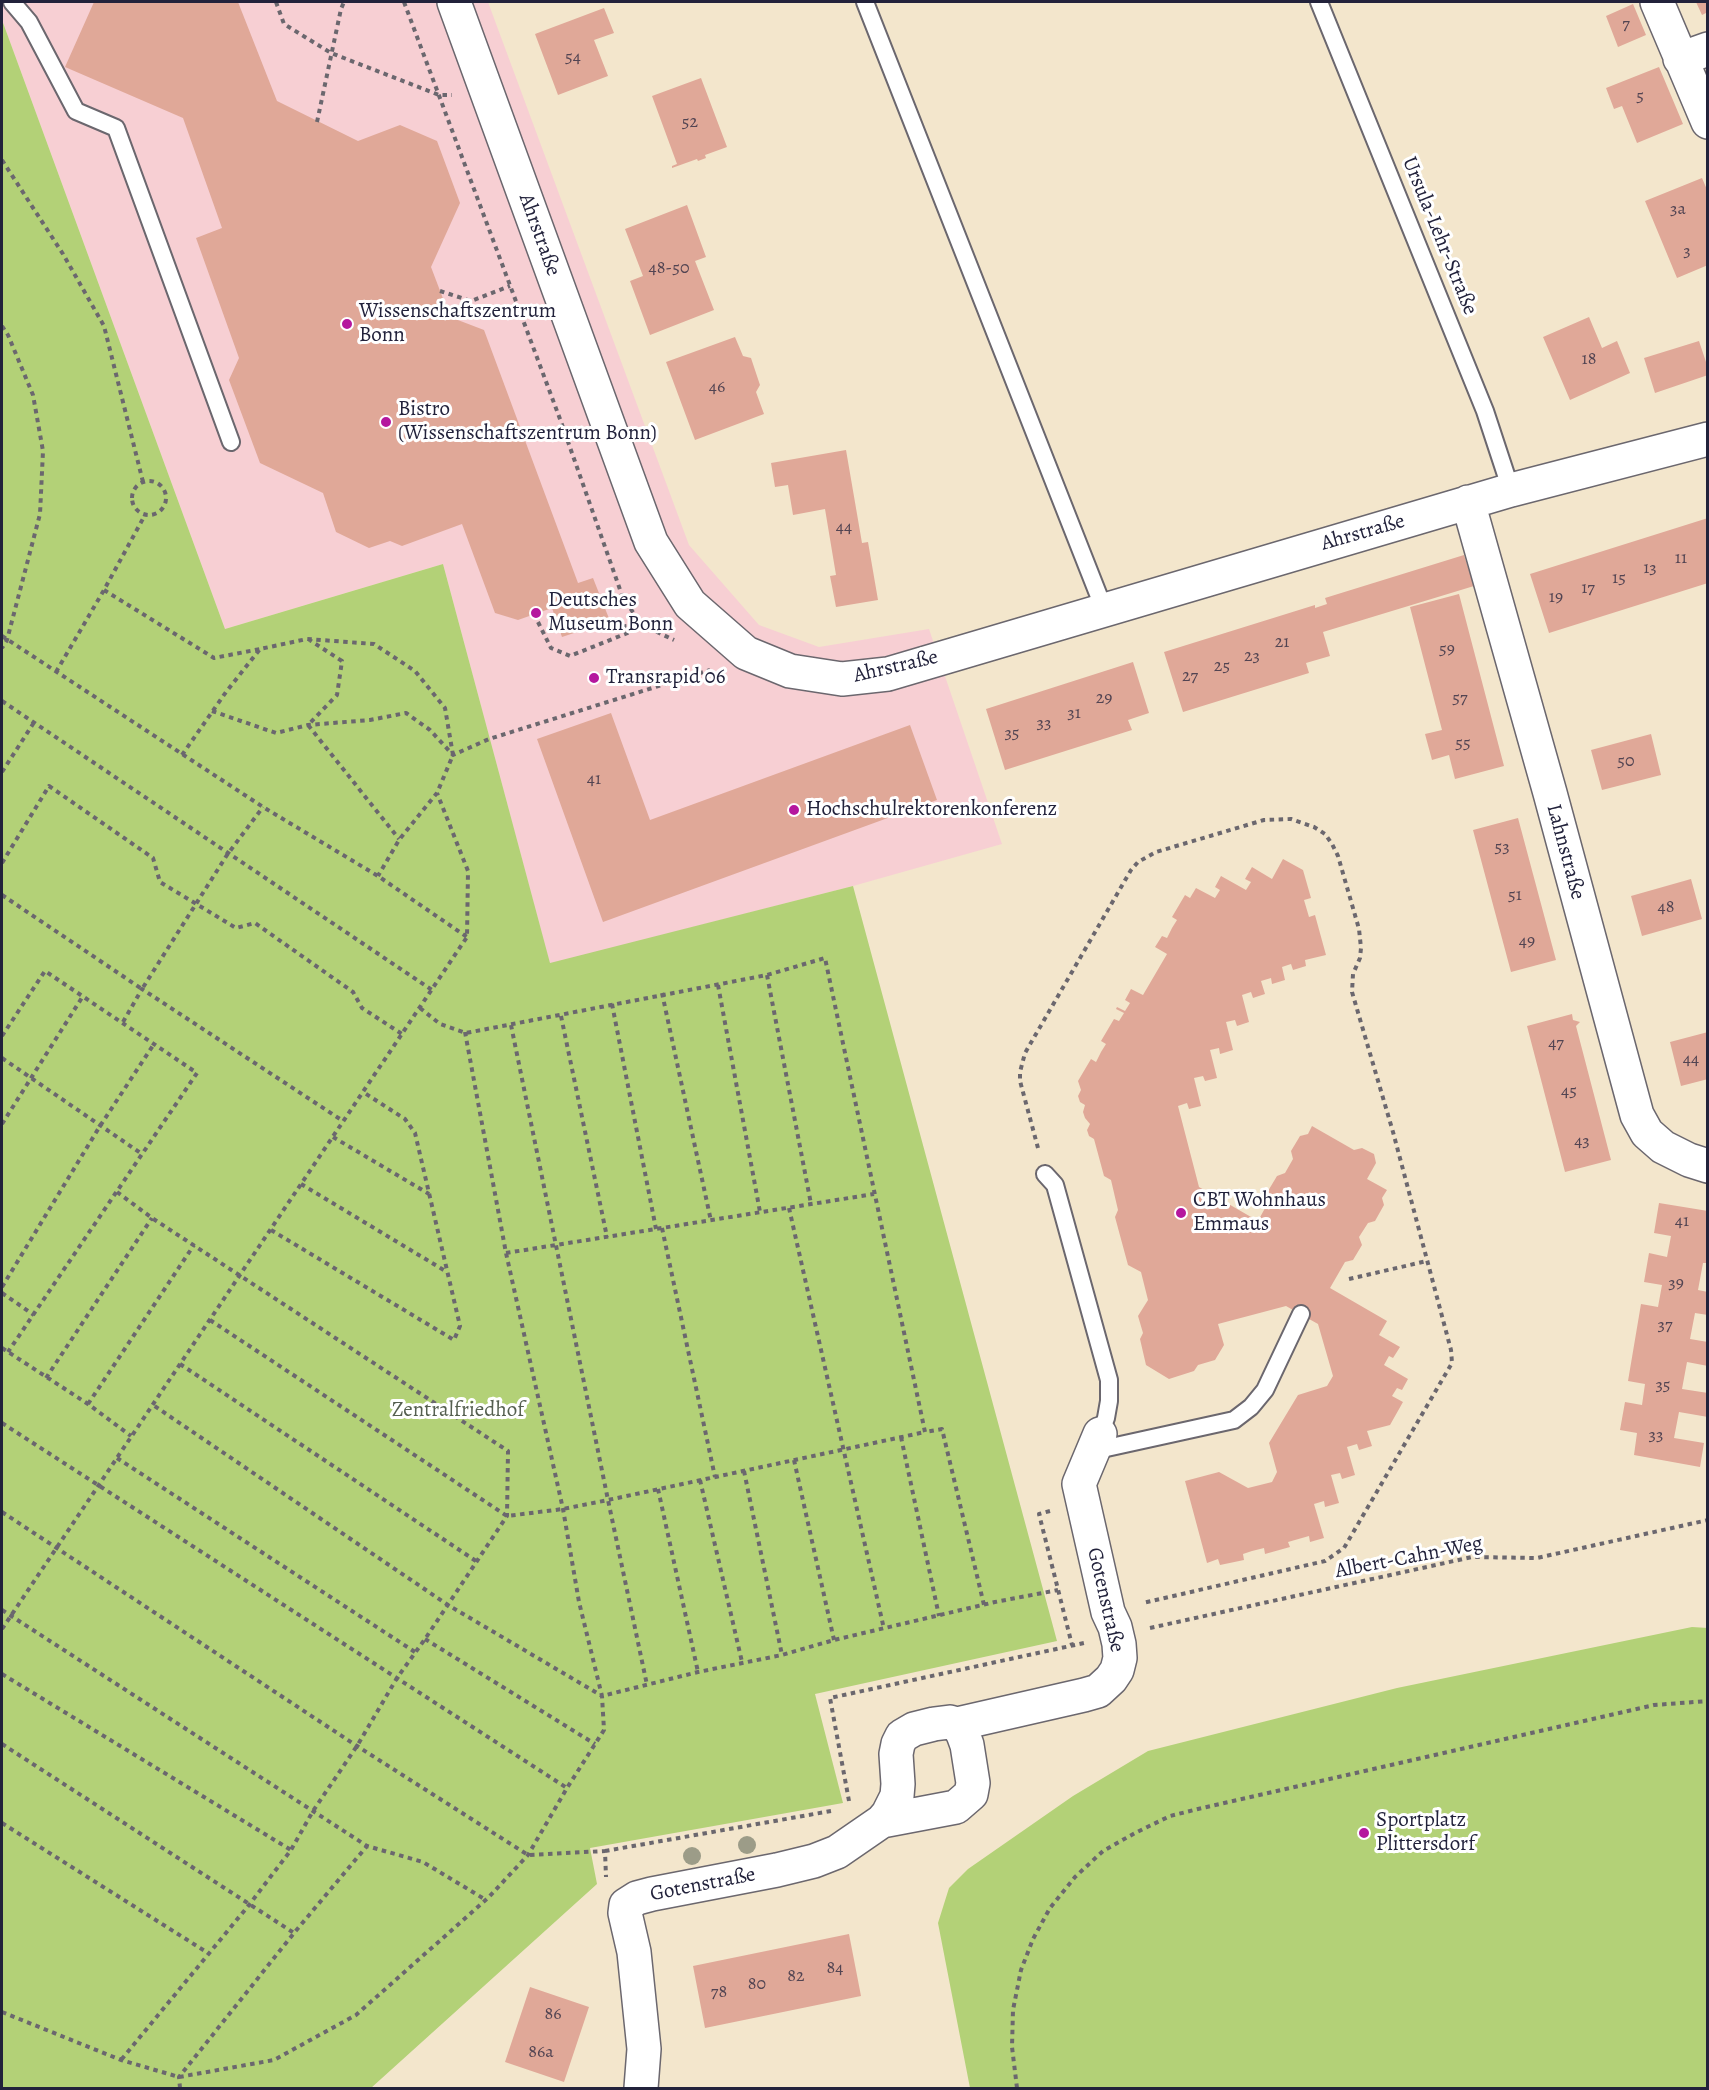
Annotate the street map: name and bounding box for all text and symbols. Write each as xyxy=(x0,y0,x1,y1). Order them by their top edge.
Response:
house number: 7 xyxy=(1622,14,1630,36)
house number: 54 xyxy=(565,47,581,69)
house number: 5 xyxy=(1636,86,1644,108)
house number: 52 xyxy=(682,112,698,134)
street label: Ursula-Lehr-Straße xyxy=(1396,153,1482,319)
street label: Ahrstraße xyxy=(512,190,566,280)
house number: 3a xyxy=(1670,199,1686,221)
house number: 3 xyxy=(1683,241,1691,263)
house number: 48-50 xyxy=(648,258,690,280)
place label: Wissenschaftszentrum Bonn xyxy=(359,299,556,349)
marker: Wissenschaftszentrum Bonn xyxy=(340,317,354,331)
house number: 18 xyxy=(1582,349,1596,371)
house number: 46 xyxy=(709,377,725,399)
place label: Bistro (Wissenschaftszentrum Bonn) xyxy=(398,397,657,447)
marker: Bistro (Wissenschaftszentrum Bonn) xyxy=(379,415,393,429)
street label: Ahrstraße xyxy=(1318,509,1408,557)
house number: 44 xyxy=(836,517,852,539)
house number: 11 xyxy=(1675,548,1687,570)
house number: 13 xyxy=(1643,558,1657,580)
house number: 15 xyxy=(1612,568,1626,590)
house number: 17 xyxy=(1581,578,1595,600)
house number: 19 xyxy=(1549,587,1563,609)
place label: Deutsches Museum Bonn xyxy=(548,588,673,638)
marker: Deutsches Museum Bonn xyxy=(529,606,543,620)
house number: 21 xyxy=(1275,632,1289,654)
house number: 59 xyxy=(1439,639,1455,661)
street label: Ahrstraße xyxy=(851,645,941,689)
house number: 23 xyxy=(1244,646,1260,668)
house number: 25 xyxy=(1214,656,1230,678)
place label: Transrapid 06 xyxy=(606,665,725,691)
house number: 27 xyxy=(1182,666,1198,688)
marker: Transrapid 06 xyxy=(587,671,601,685)
house number: 29 xyxy=(1096,688,1112,710)
house number: 57 xyxy=(1452,688,1468,710)
house number: 31 xyxy=(1067,703,1081,725)
house number: 33 xyxy=(1037,713,1051,735)
house number: 35 xyxy=(1004,723,1020,745)
house number: 55 xyxy=(1455,733,1471,755)
house number: 50 xyxy=(1617,751,1635,773)
house number: 41 xyxy=(587,769,601,791)
place label: Hochschulrektorenkonferenz xyxy=(806,797,1057,823)
street label: Lahnstraße xyxy=(1540,801,1590,903)
marker: Hochschulrektorenkonferenz xyxy=(787,803,801,817)
house number: 53 xyxy=(1494,837,1510,859)
house number: 51 xyxy=(1508,885,1522,907)
house number: 48 xyxy=(1658,897,1674,919)
house number: 49 xyxy=(1519,931,1535,953)
house number: 47 xyxy=(1548,1033,1564,1055)
house number: 44 xyxy=(1683,1049,1699,1071)
house number: 45 xyxy=(1561,1081,1577,1103)
house number: 43 xyxy=(1574,1131,1590,1153)
place label: CBT Wohnhaus Emmaus xyxy=(1193,1188,1326,1238)
marker: CBT Wohnhaus Emmaus xyxy=(1174,1206,1188,1220)
house number: 41 xyxy=(1675,1211,1689,1233)
house number: 39 xyxy=(1668,1273,1684,1295)
house number: 37 xyxy=(1657,1315,1673,1337)
house number: 35 xyxy=(1655,1375,1671,1397)
park label: Zentralfriedhof xyxy=(392,1398,524,1424)
house number: 33 xyxy=(1649,1425,1663,1447)
street label: Albert-Cahn-Weg xyxy=(1333,1531,1485,1585)
street label: Gotenstraße xyxy=(1081,1545,1129,1655)
place label: Sportplatz Plittersdorf xyxy=(1376,1808,1475,1858)
marker: Sportplatz Plittersdorf xyxy=(1357,1826,1371,1840)
street label: Gotenstraße xyxy=(648,1862,758,1908)
house number: 84 xyxy=(827,1958,843,1980)
house number: 82 xyxy=(787,1966,805,1988)
house number: 80 xyxy=(748,1974,766,1996)
house number: 78 xyxy=(711,1982,727,2004)
house number: 86 xyxy=(544,2004,562,2026)
house number: 86a xyxy=(528,2042,554,2064)

